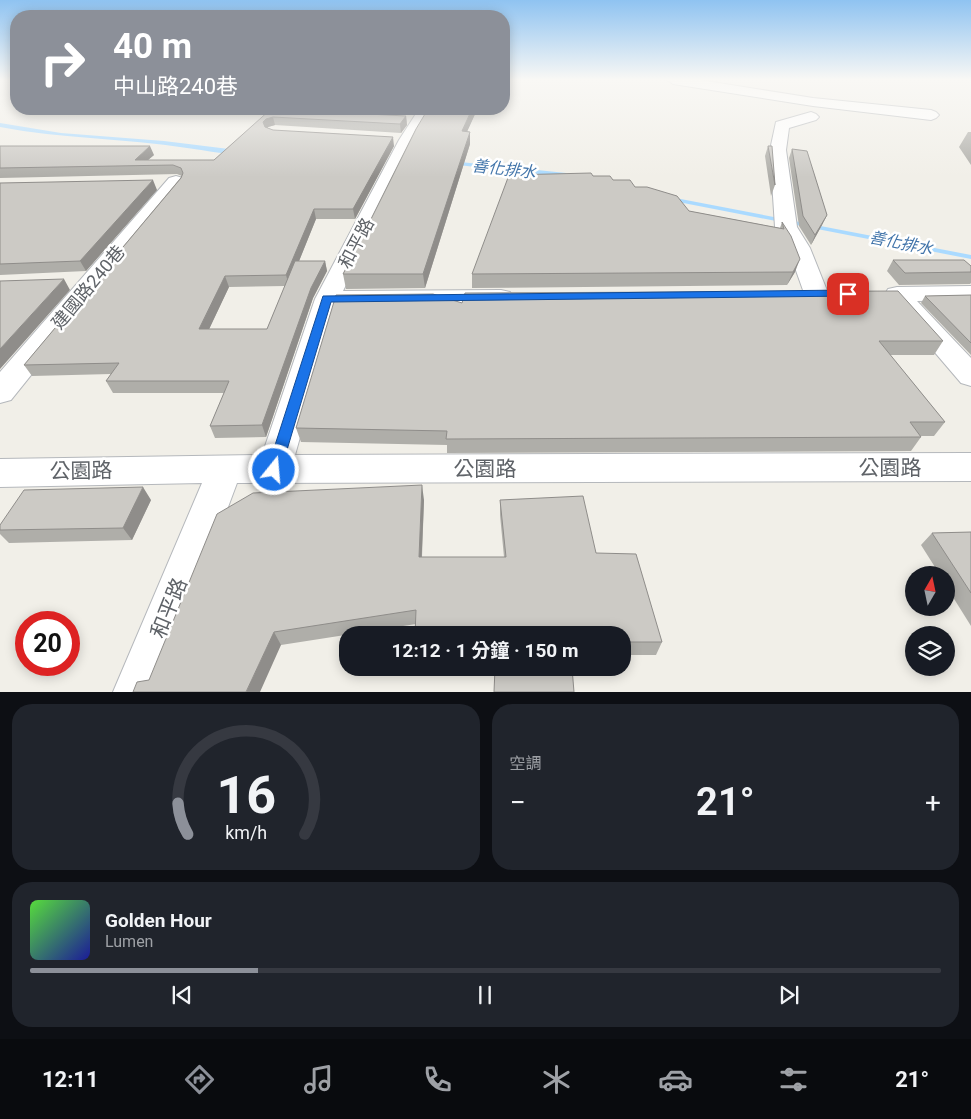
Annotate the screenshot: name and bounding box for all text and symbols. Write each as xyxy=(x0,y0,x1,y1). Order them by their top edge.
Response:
text: 40 m xyxy=(113,26,192,67)
icon: right xyxy=(30,30,95,95)
text: 中山路240巷 xyxy=(113,74,238,99)
water label: 善化排水 xyxy=(471,156,538,182)
street label: 和平路 xyxy=(334,214,378,272)
water label: 善化排水 xyxy=(868,228,935,259)
street label: 建國路240巷 xyxy=(47,241,129,333)
pin xyxy=(827,273,869,315)
icon: arrive xyxy=(834,280,862,308)
position arrow xyxy=(247,443,299,495)
street label: 公園路 xyxy=(859,456,922,480)
street label: 公園路 xyxy=(454,457,517,481)
street label: 公園路 xyxy=(49,458,113,484)
north arrow xyxy=(905,566,955,616)
map controls xyxy=(905,566,955,676)
street label: 和平路 xyxy=(146,574,192,642)
speed limit sign: 20 xyxy=(15,611,80,676)
button: layers xyxy=(905,626,955,676)
text: 12:12 · 1 分鐘 · 150 m xyxy=(392,639,578,662)
text: 空調 xyxy=(510,754,542,773)
text: 16 xyxy=(216,765,276,826)
text: 21° xyxy=(696,780,755,824)
text: − xyxy=(510,786,526,819)
text: + xyxy=(925,786,941,819)
text: km/h xyxy=(225,822,267,843)
text: Golden Hour xyxy=(105,909,212,932)
text: Lumen xyxy=(105,932,153,951)
icon: previous xyxy=(168,981,196,1009)
icon: pause xyxy=(471,981,499,1009)
icon: next xyxy=(775,981,803,1009)
icon: directions xyxy=(182,1062,217,1097)
icon: music xyxy=(301,1062,336,1097)
icon: phone xyxy=(420,1062,455,1097)
icon: climate xyxy=(539,1062,574,1097)
icon: car xyxy=(658,1062,693,1097)
icon: filters xyxy=(776,1062,811,1097)
text: 12:11 xyxy=(42,1067,99,1092)
text: 21° xyxy=(895,1067,929,1092)

